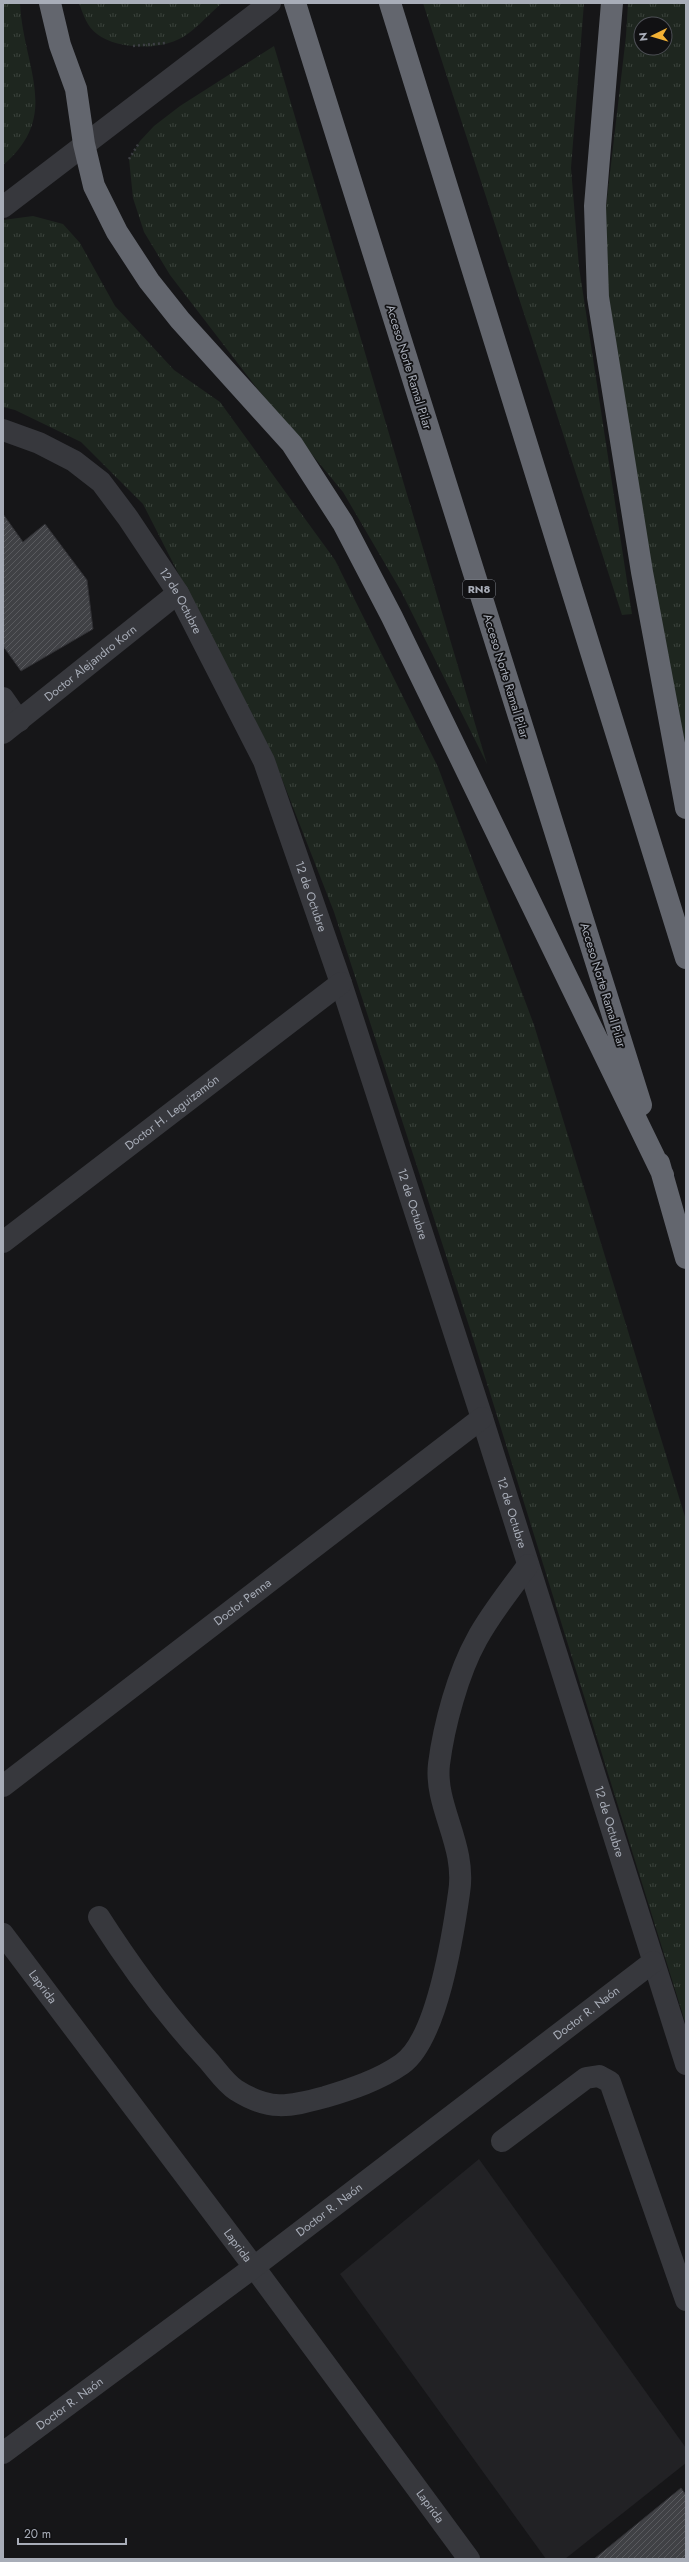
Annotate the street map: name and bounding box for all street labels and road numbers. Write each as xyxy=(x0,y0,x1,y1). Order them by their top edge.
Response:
street label: Acceso Norte Ramal Pilar xyxy=(381,302,437,432)
street label: 12 de Octubre xyxy=(154,564,207,637)
road number: RN8 xyxy=(463,580,495,598)
street label: Acceso Norte Ramal Pilar xyxy=(478,611,534,741)
street label: Doctor Alejandro Korn xyxy=(40,620,141,706)
street label: 12 de Octubre xyxy=(290,859,332,934)
street label: Acceso Norte Ramal Pilar xyxy=(575,920,631,1050)
street label: Doctor H. Leguizamón xyxy=(121,1070,223,1155)
street label: 12 de Octubre xyxy=(393,1166,433,1242)
street label: 12 de Octubre xyxy=(492,1474,532,1550)
street label: Doctor Penna xyxy=(210,1574,275,1630)
street label: 12 de Octubre xyxy=(590,1783,629,1859)
street label: Laprida xyxy=(24,1966,61,2007)
street label: Doctor R. Naón xyxy=(549,1981,624,2044)
street label: Doctor R. Naón xyxy=(292,2178,366,2241)
street label: Laprida xyxy=(219,2225,256,2266)
street label: Doctor R. Naón xyxy=(32,2373,107,2435)
street label: Laprida xyxy=(412,2486,449,2527)

